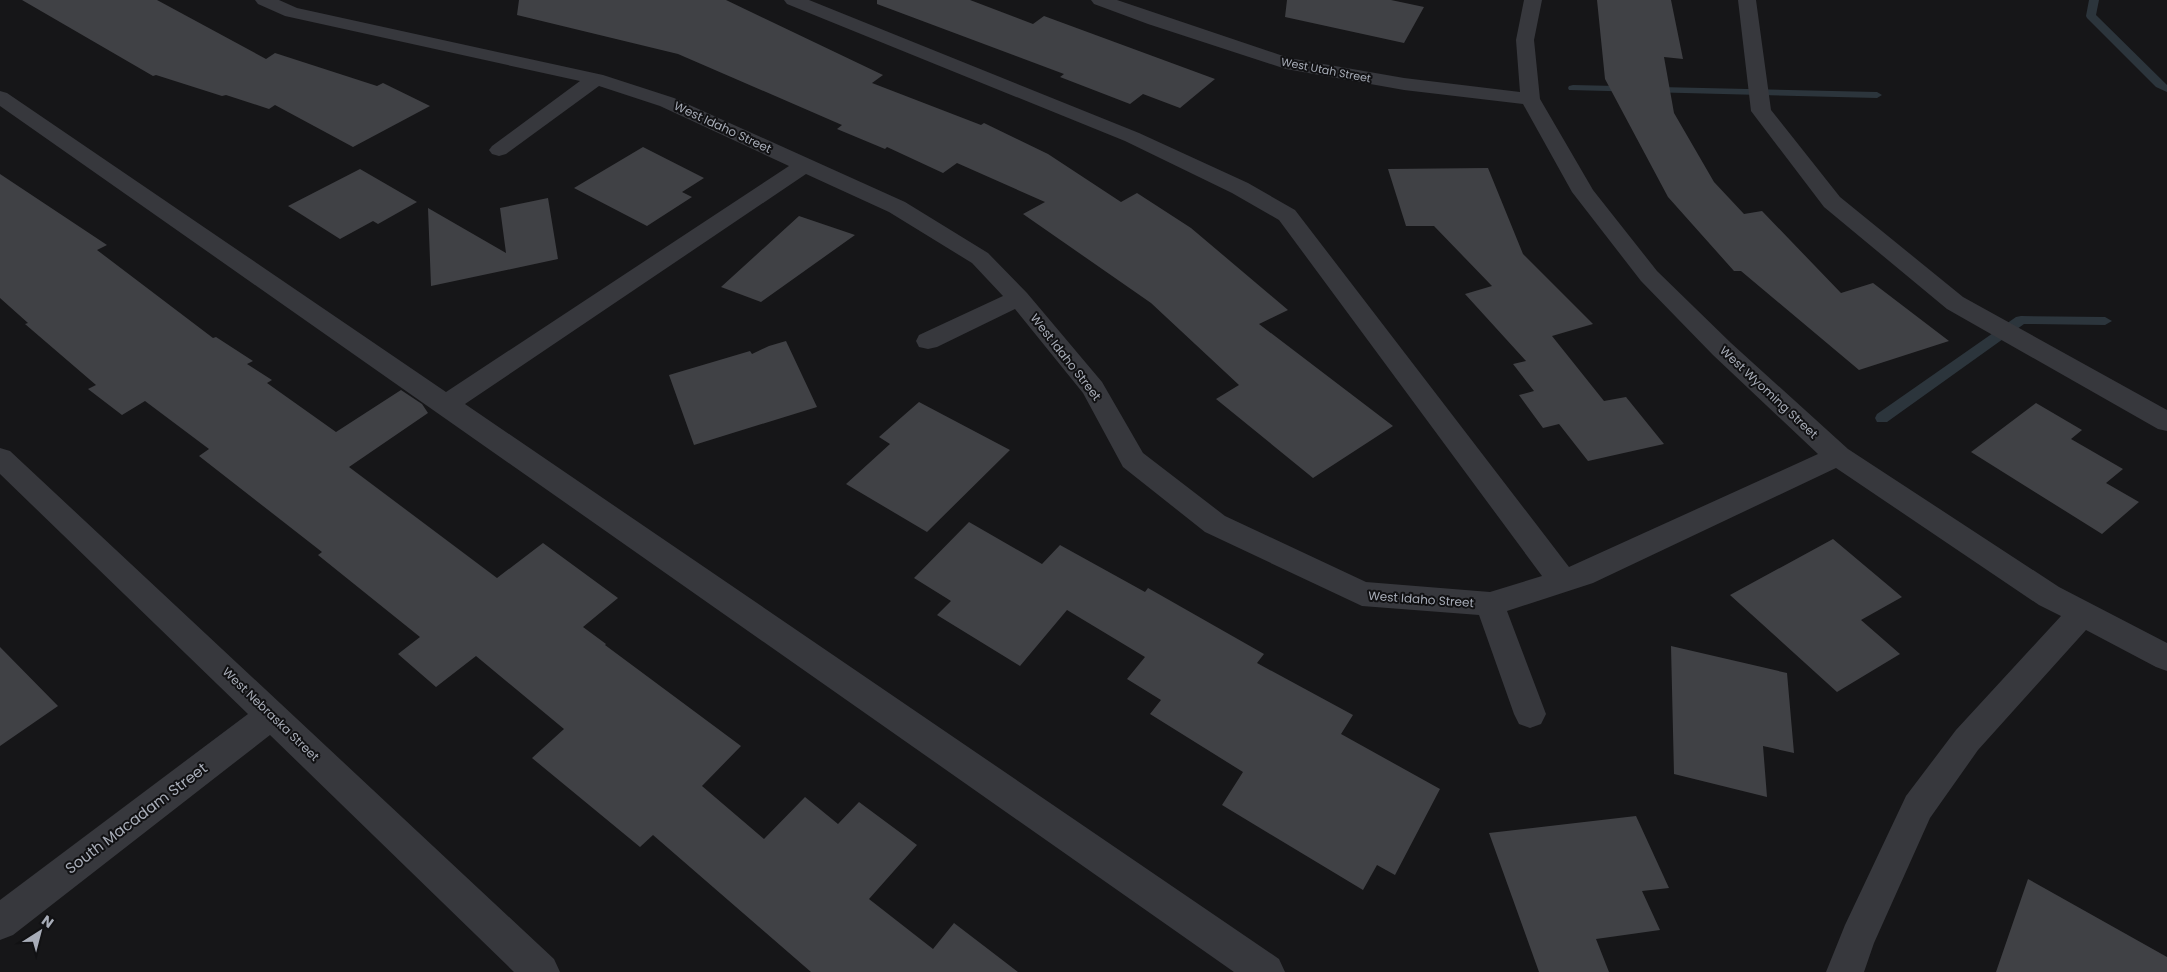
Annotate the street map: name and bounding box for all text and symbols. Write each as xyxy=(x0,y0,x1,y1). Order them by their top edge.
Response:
street label: West Utah Street xyxy=(1280,53,1372,87)
street label: West Idaho Street xyxy=(671,97,775,157)
street label: West Idaho Street xyxy=(1027,310,1105,404)
street label: West Wyoming Street xyxy=(1716,342,1822,442)
street label: West Idaho Street xyxy=(1368,587,1474,611)
street label: West Nebraska Street xyxy=(219,663,323,765)
street label: South Macadam Street xyxy=(61,758,211,878)
north arrow xyxy=(15,907,65,957)
text: N xyxy=(38,910,58,933)

